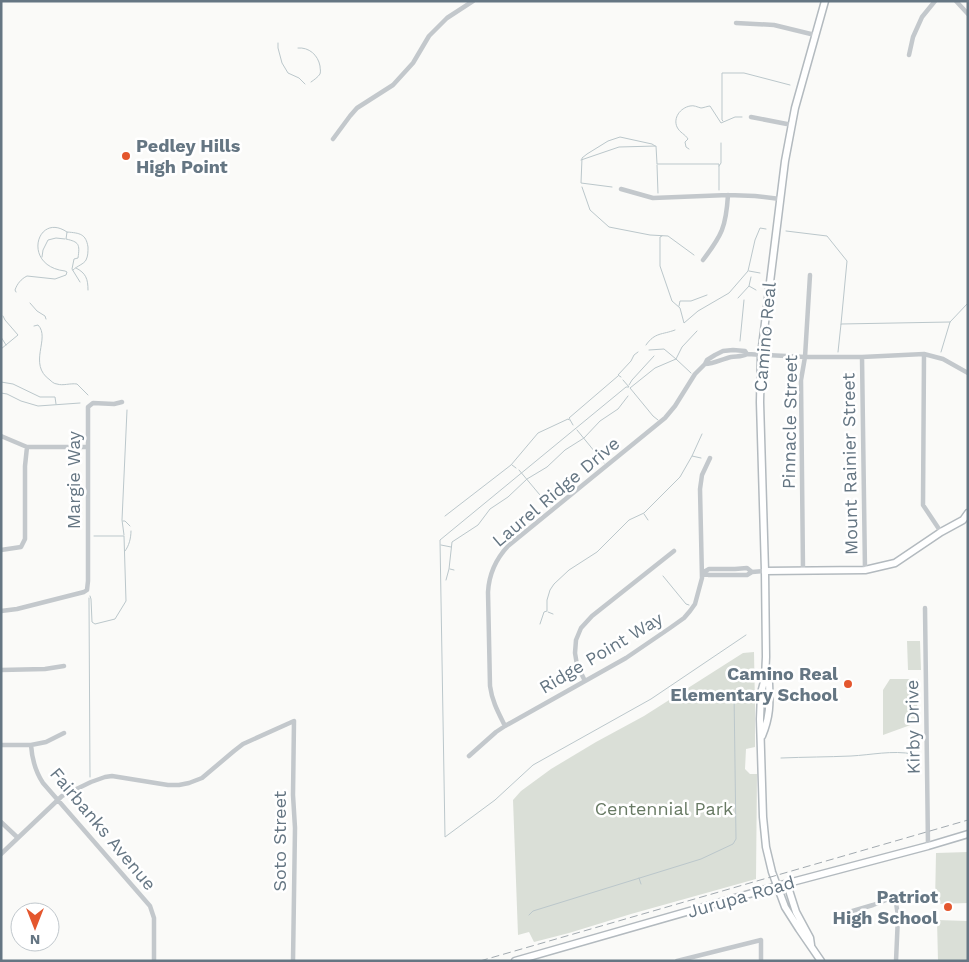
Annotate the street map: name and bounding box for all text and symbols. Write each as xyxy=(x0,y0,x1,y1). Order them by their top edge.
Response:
place label: Pedley Hills High Point xyxy=(136,135,241,177)
marker: Pedley Hills High Point xyxy=(120,150,132,162)
street label: Camino Real xyxy=(749,281,780,393)
street label: Pinnacle Street xyxy=(778,354,801,489)
street label: Mount Rainier Street xyxy=(837,372,862,555)
street label: Margie Way xyxy=(63,430,84,529)
street label: Laurel Ridge Drive xyxy=(488,432,623,551)
street label: Ridge Point Way xyxy=(535,607,667,698)
place label: Camino Real Elementary School xyxy=(670,663,838,705)
marker: Camino Real Elementary School xyxy=(842,678,854,690)
street label: Kirby Drive xyxy=(901,679,924,775)
street label: Fairbanks Avenue xyxy=(46,763,161,894)
street label: Soto Street xyxy=(269,790,290,891)
park label: Centennial Park xyxy=(595,798,733,819)
street label: Jurupa Road xyxy=(685,871,797,922)
place label: Patriot High School xyxy=(833,886,938,928)
marker: Patriot High School xyxy=(942,901,954,913)
north arrow xyxy=(10,902,60,952)
text: N xyxy=(30,932,40,948)

